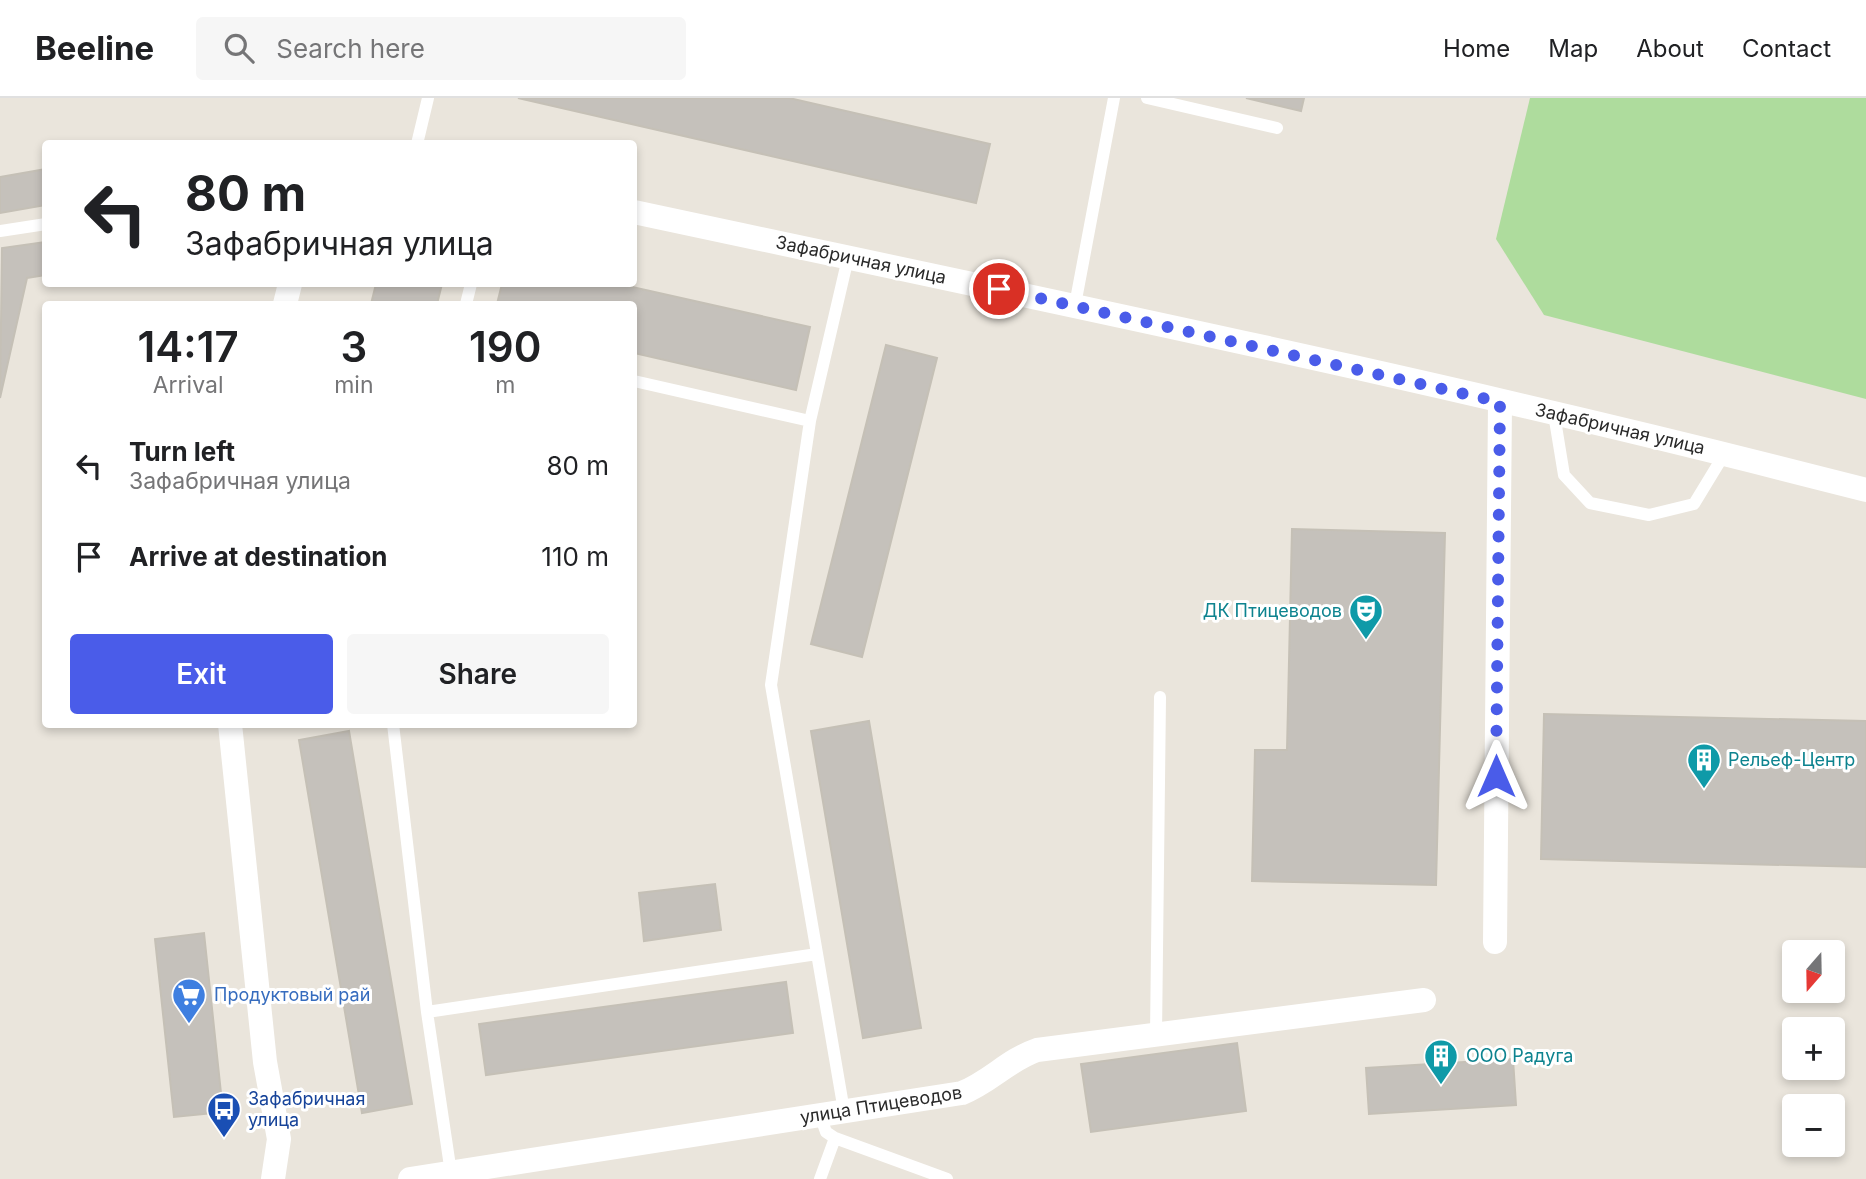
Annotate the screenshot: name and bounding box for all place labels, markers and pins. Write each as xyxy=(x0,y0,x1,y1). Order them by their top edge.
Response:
pin xyxy=(969,259,1029,319)
theatre icon: ДК Птицеводов xyxy=(1347,592,1385,641)
place label: ДК Птицеводов xyxy=(1203,600,1342,621)
building icon: Рельеф-Центр xyxy=(1685,741,1723,790)
place label: Рельеф-Центр xyxy=(1728,749,1855,770)
supermarket icon: Продуктовый рай xyxy=(170,976,208,1025)
place label: Продуктовый рай xyxy=(214,984,370,1005)
building icon: ООО Радуга xyxy=(1422,1037,1460,1086)
place label: ООО Радуга xyxy=(1466,1045,1573,1066)
place label: Зафабричная улица xyxy=(248,1088,365,1130)
bus stop icon: Зафабричная улица xyxy=(205,1090,243,1139)

